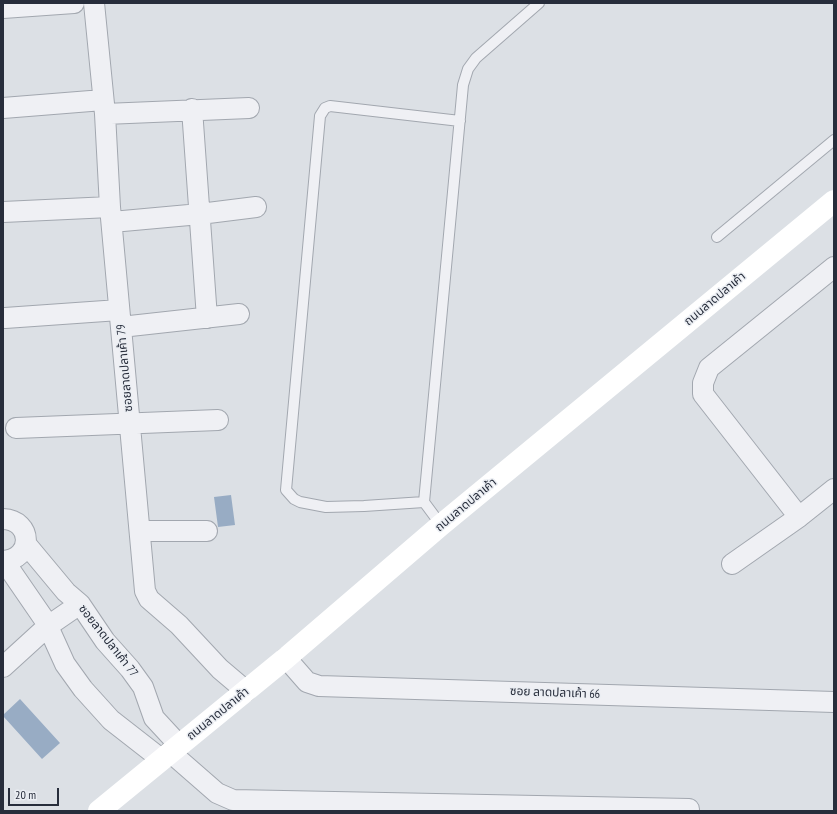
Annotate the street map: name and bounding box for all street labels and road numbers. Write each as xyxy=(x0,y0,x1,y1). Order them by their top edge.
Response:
street label: ถนนลาดปลาเค้า xyxy=(681,269,749,329)
street label: ซอยลาดปลาเค้า 79 xyxy=(114,324,136,412)
street label: ถนนลาดปลาเค้า xyxy=(432,475,500,535)
street label: ซอยลาดปลาเค้า 77 xyxy=(75,602,141,680)
street label: ซอย ลาดปลาเค้า 66 xyxy=(510,684,600,702)
street label: ถนนลาดปลาเค้า xyxy=(184,685,252,743)

